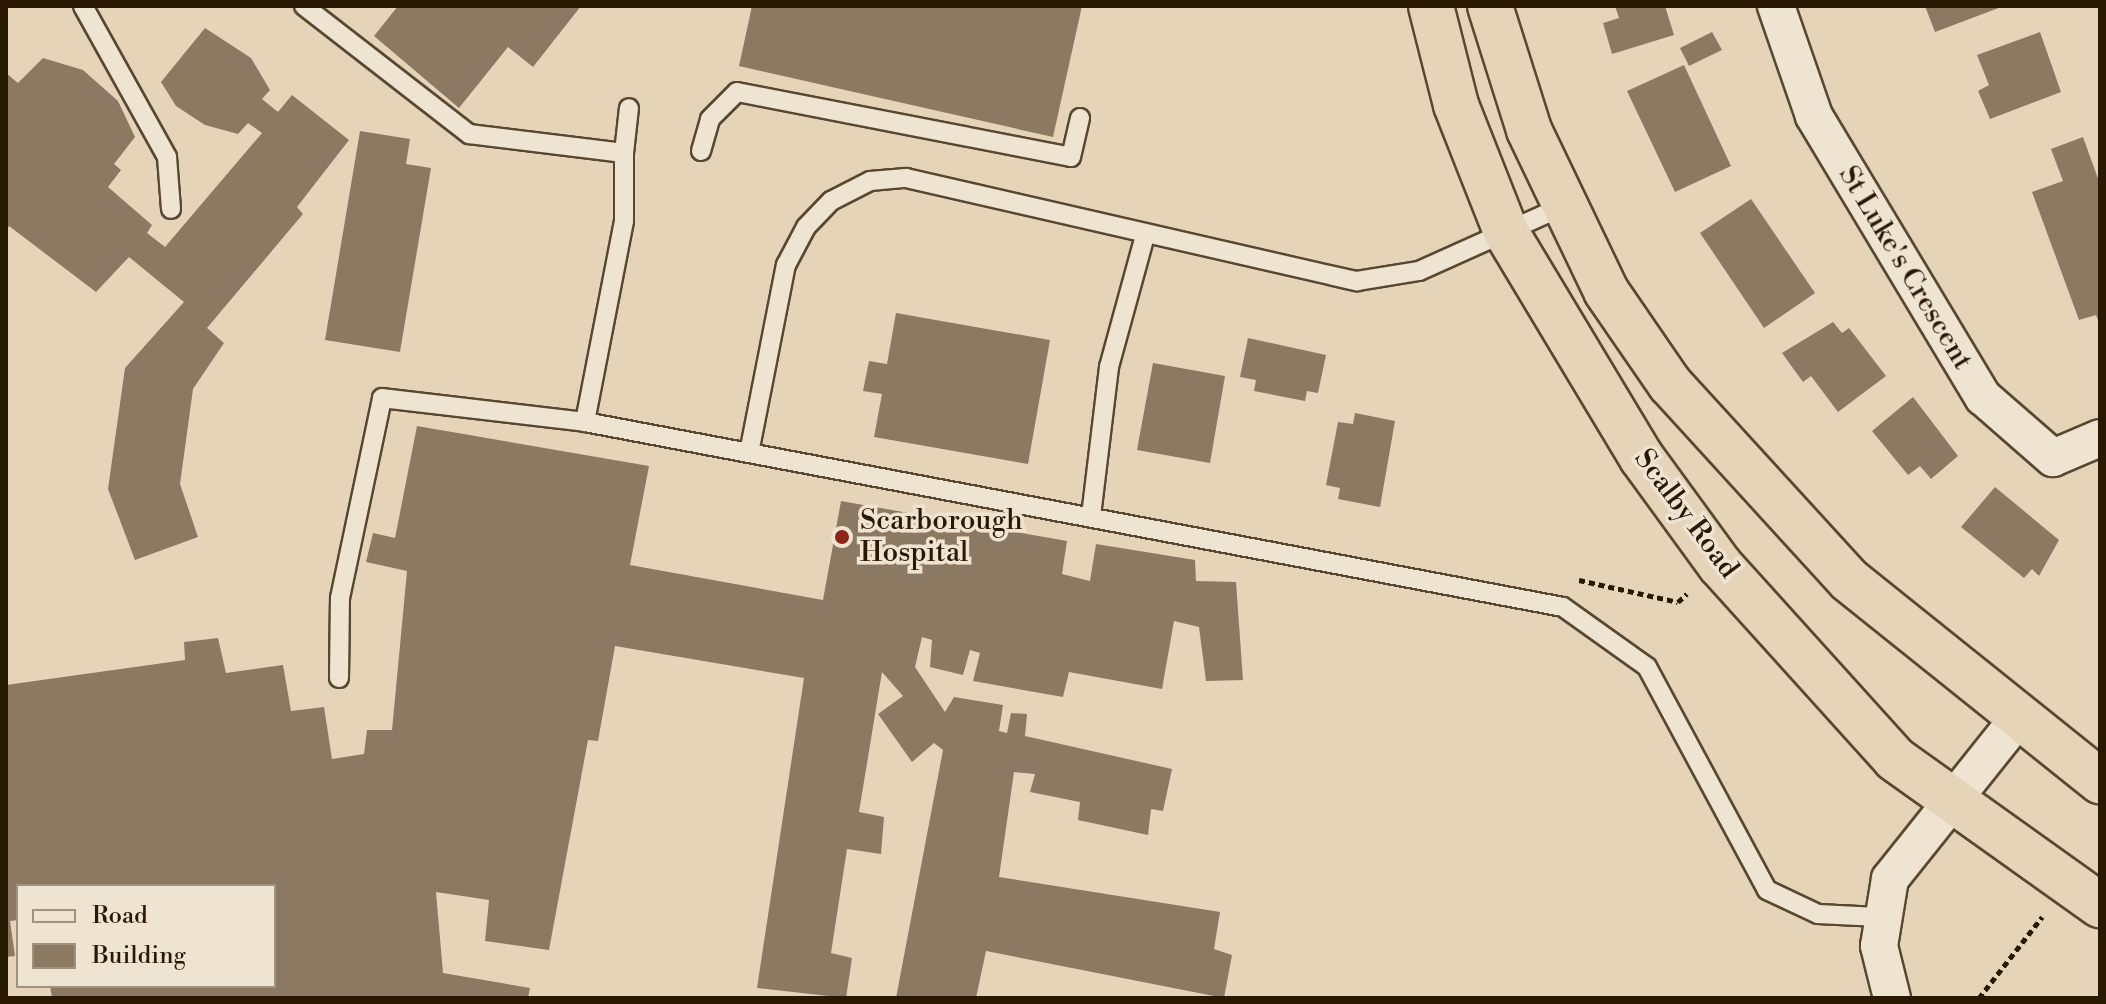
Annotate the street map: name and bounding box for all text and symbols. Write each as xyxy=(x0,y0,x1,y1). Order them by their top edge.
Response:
street label: St Luke's Crescent xyxy=(1831,160,1979,376)
street label: Scalby Road xyxy=(1627,443,1745,585)
place label: Scarborough Hospital xyxy=(860,504,1023,570)
marker: Scarborough Hospital xyxy=(831,526,853,548)
legend xyxy=(16,884,276,988)
text: Road xyxy=(92,901,148,931)
text: Building xyxy=(92,941,186,971)

